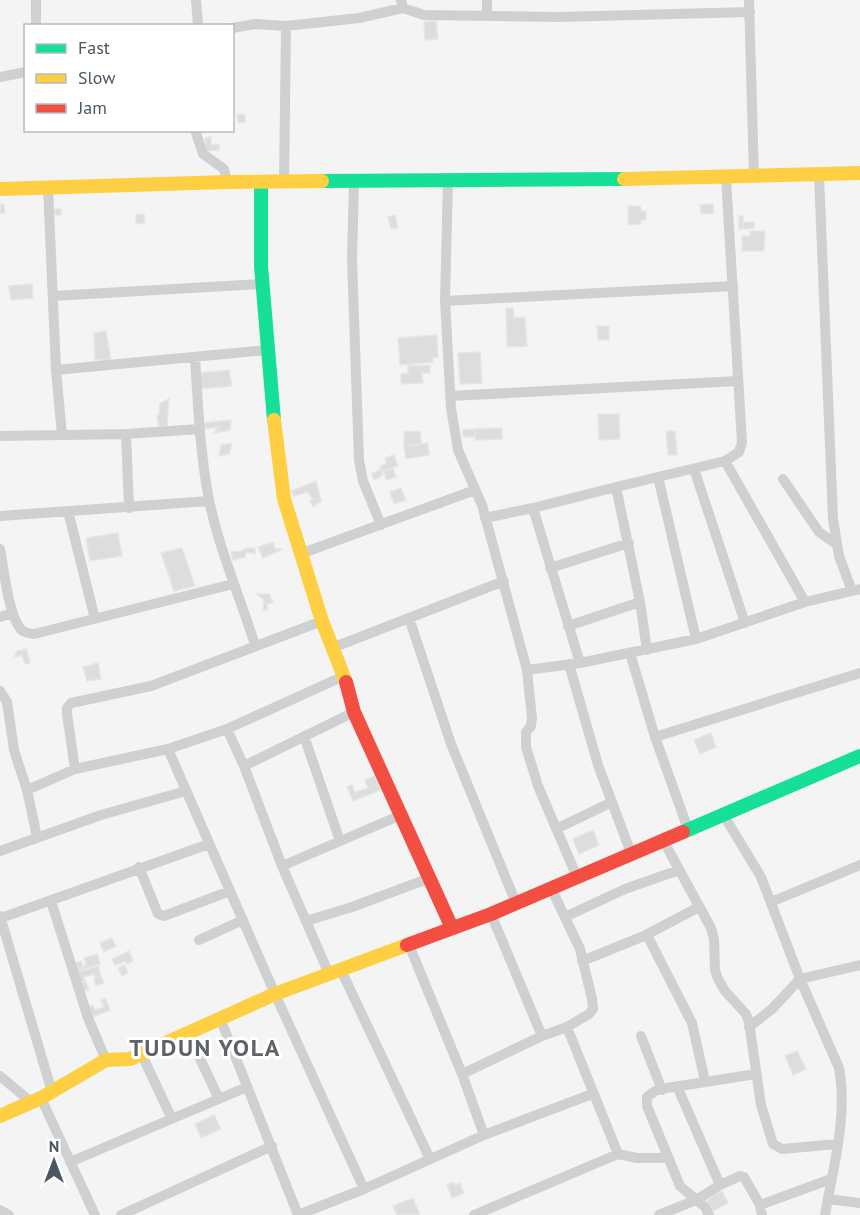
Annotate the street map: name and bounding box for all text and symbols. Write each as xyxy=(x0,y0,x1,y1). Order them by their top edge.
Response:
legend xyxy=(24,24,234,132)
text: Fast xyxy=(78,36,110,59)
text: Slow xyxy=(78,66,116,89)
text: Jam xyxy=(77,96,107,119)
district label: TUDUN YOLA xyxy=(129,1032,281,1063)
north arrow xyxy=(24,1131,84,1191)
text: N xyxy=(49,1136,59,1156)

